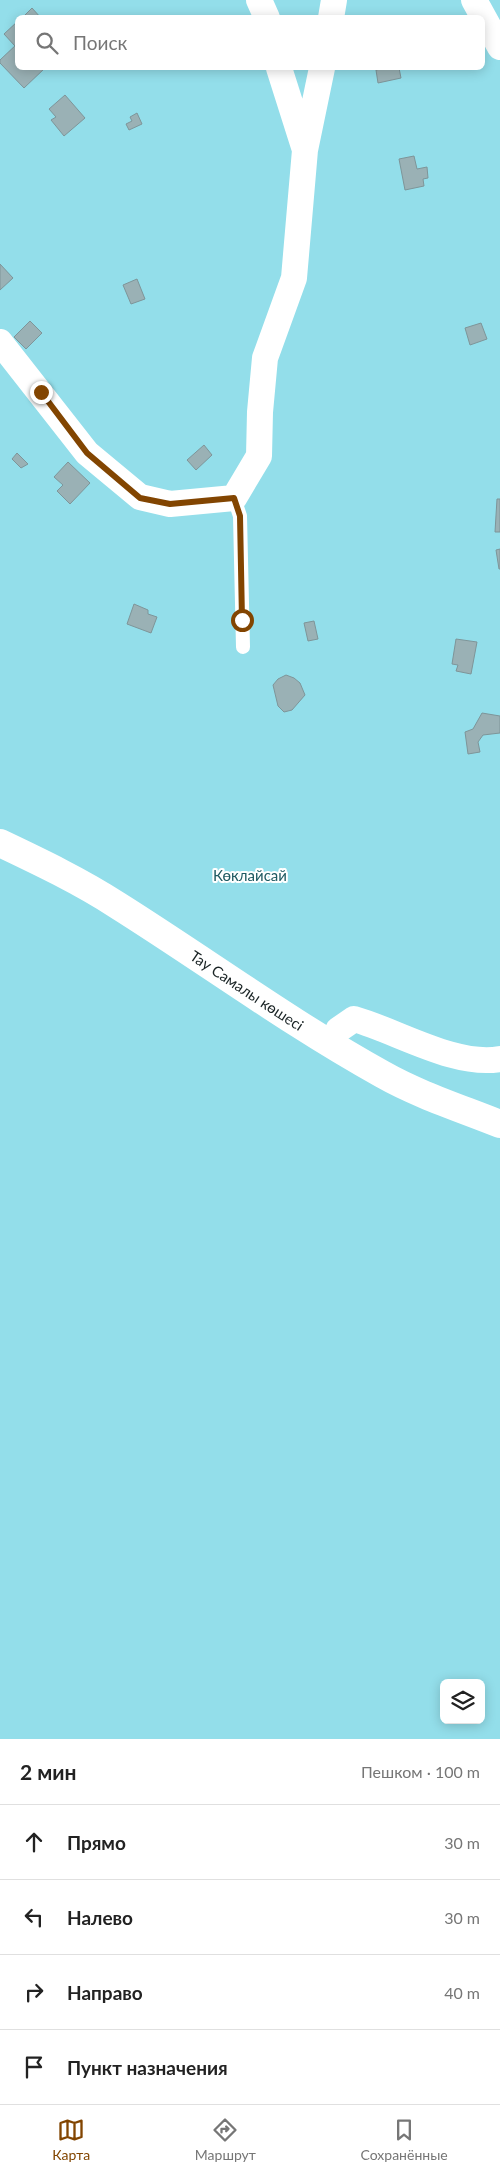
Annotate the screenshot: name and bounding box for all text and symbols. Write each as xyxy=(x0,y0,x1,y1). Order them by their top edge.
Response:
search box xyxy=(15,15,485,70)
icon: search xyxy=(33,29,61,57)
text: Поиск xyxy=(73,31,127,54)
route end xyxy=(30,381,53,404)
route start xyxy=(231,609,254,632)
park label: Көклайсай xyxy=(213,866,287,884)
street label: Тау Самалы көшесі xyxy=(187,946,307,1034)
map controls xyxy=(440,1679,485,1724)
button: layers xyxy=(440,1679,485,1724)
text: 2 мин xyxy=(20,1759,77,1784)
text: Пешком · 100 m xyxy=(361,1762,480,1781)
icon: ahead xyxy=(20,1828,48,1856)
text: Прямо xyxy=(67,1831,126,1854)
text: 30 m xyxy=(444,1833,480,1852)
icon: left xyxy=(20,1903,48,1931)
text: Налево xyxy=(67,1906,133,1929)
text: 30 m xyxy=(444,1908,480,1927)
icon: right xyxy=(20,1978,48,2006)
text: Направо xyxy=(67,1981,143,2004)
text: 40 m xyxy=(444,1983,480,2002)
icon: arrive xyxy=(20,2053,48,2081)
text: Пункт назначения xyxy=(67,2056,228,2079)
tab: Карта xyxy=(52,2116,90,2163)
tab: Маршрут xyxy=(195,2116,256,2163)
tab: Сохранённые xyxy=(361,2116,448,2163)

